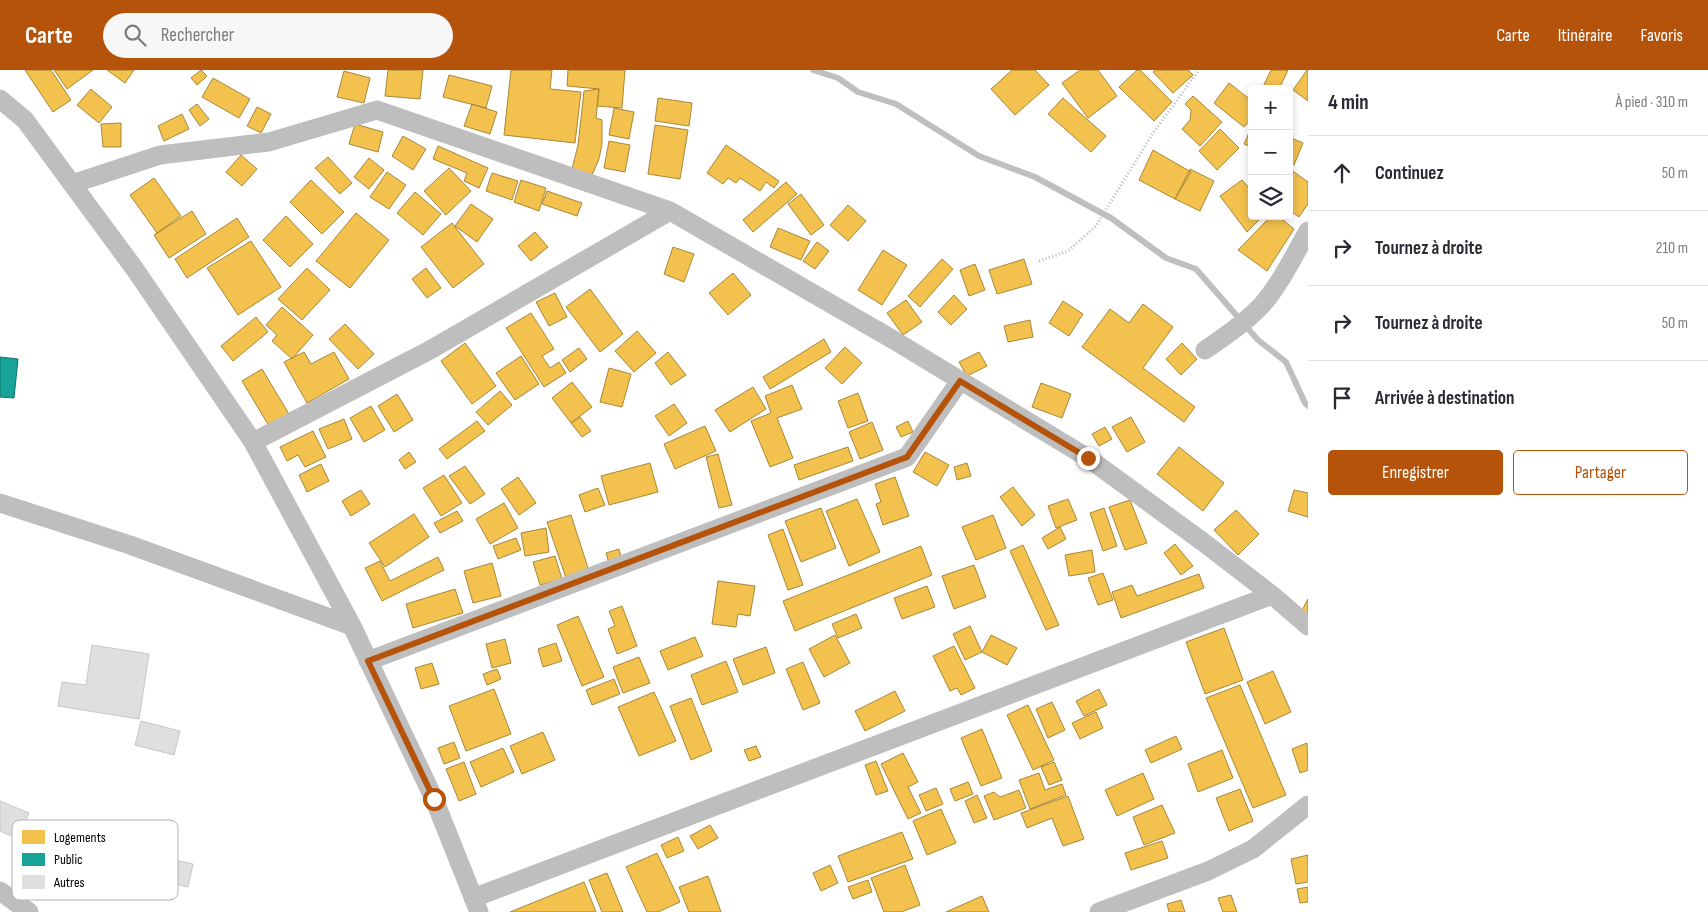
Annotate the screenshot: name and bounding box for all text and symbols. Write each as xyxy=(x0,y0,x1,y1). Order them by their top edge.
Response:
search box xyxy=(103,13,453,58)
text: Carte xyxy=(25,21,73,50)
icon: search xyxy=(121,21,149,49)
text: Rechercher xyxy=(161,24,234,47)
text: Carte xyxy=(1496,25,1530,46)
text: Itinéraire xyxy=(1558,25,1612,46)
text: Favoris xyxy=(1640,25,1683,46)
map controls xyxy=(1248,85,1293,220)
button: + xyxy=(1248,85,1293,130)
text: 4 min xyxy=(1328,90,1369,115)
text: À pied · 310 m xyxy=(1615,93,1688,112)
button: − xyxy=(1248,130,1293,175)
icon: ahead xyxy=(1328,159,1356,187)
text: Continuez xyxy=(1375,162,1444,185)
text: 50 m xyxy=(1662,164,1688,183)
button: layers xyxy=(1248,175,1293,220)
icon: right xyxy=(1328,234,1356,262)
text: Tournez à droite xyxy=(1375,237,1483,260)
text: 210 m xyxy=(1656,239,1688,258)
icon: right xyxy=(1328,309,1356,337)
text: Tournez à droite xyxy=(1375,312,1483,335)
text: 50 m xyxy=(1662,314,1688,333)
icon: arrive xyxy=(1328,384,1356,412)
text: Arrivée à destination xyxy=(1375,387,1515,410)
route end xyxy=(1077,447,1100,470)
button: Enregistrer xyxy=(1328,450,1503,495)
button: Partager xyxy=(1513,450,1688,495)
route start xyxy=(423,788,446,811)
legend xyxy=(12,820,178,900)
text: Logements xyxy=(54,829,106,846)
text: Public xyxy=(54,851,83,868)
text: Autres xyxy=(53,874,85,891)

